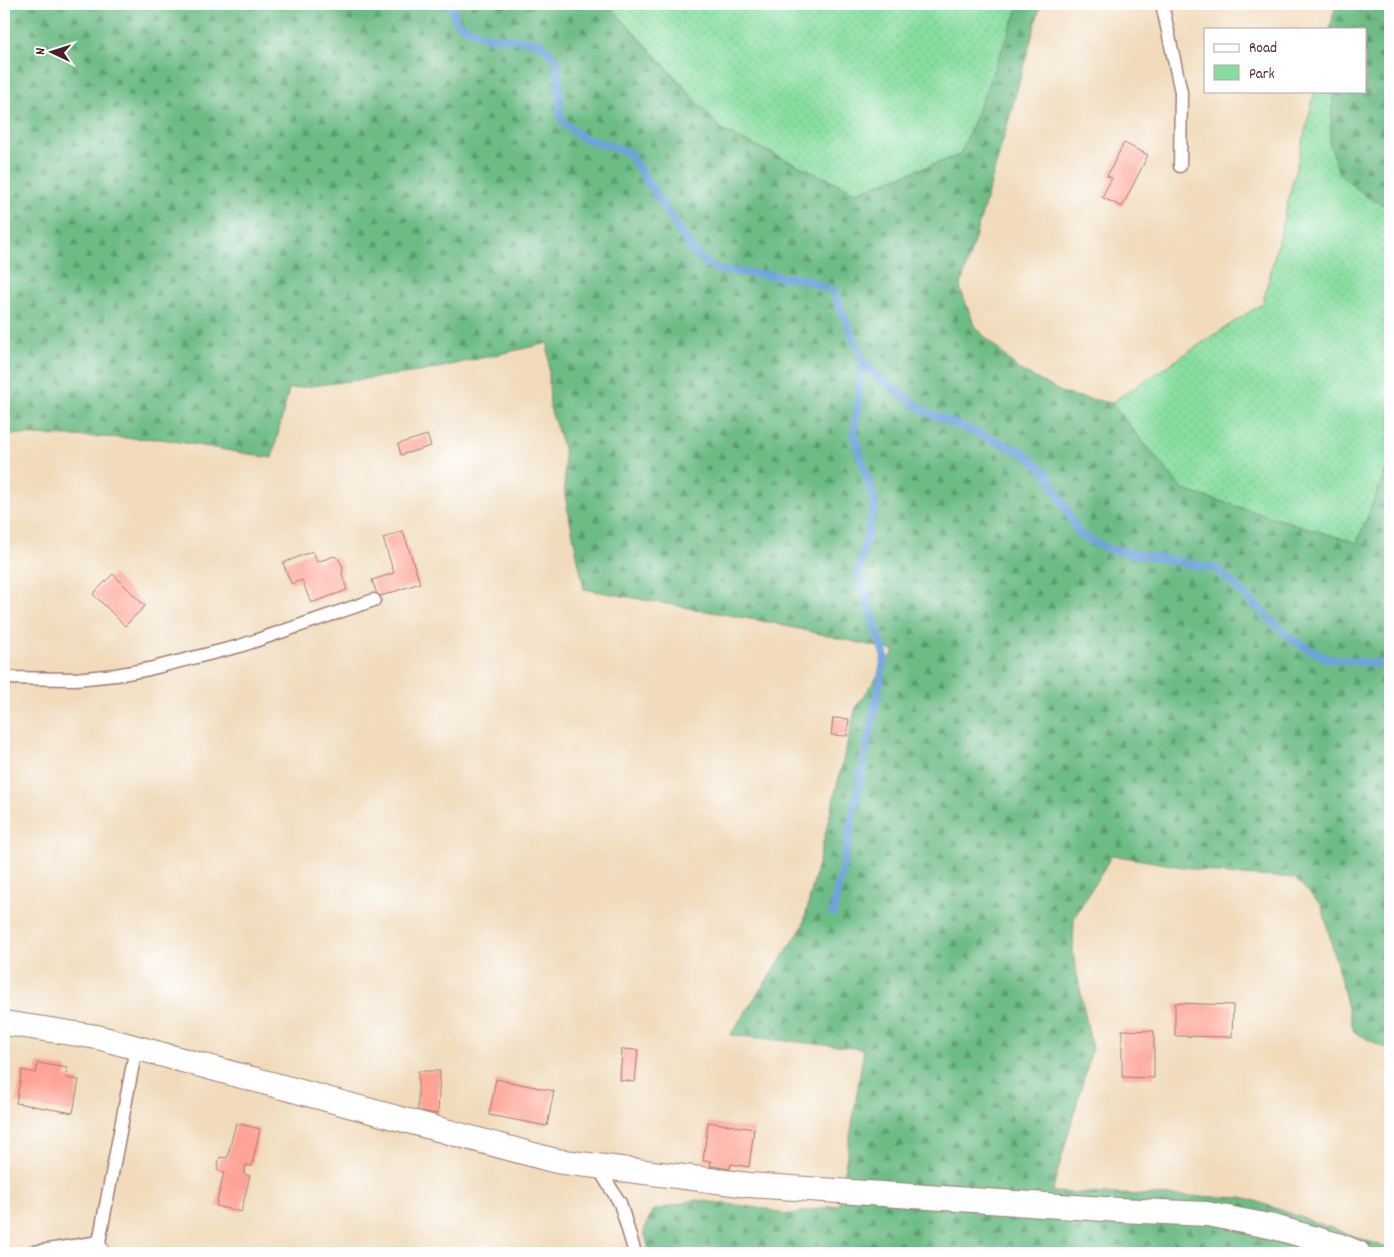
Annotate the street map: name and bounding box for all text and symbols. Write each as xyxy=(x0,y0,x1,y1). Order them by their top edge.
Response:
north arrow xyxy=(28,28,78,78)
legend xyxy=(1204,28,1366,92)
text: Road xyxy=(1249,38,1277,60)
text: N xyxy=(31,47,51,55)
text: Park xyxy=(1249,64,1275,86)

